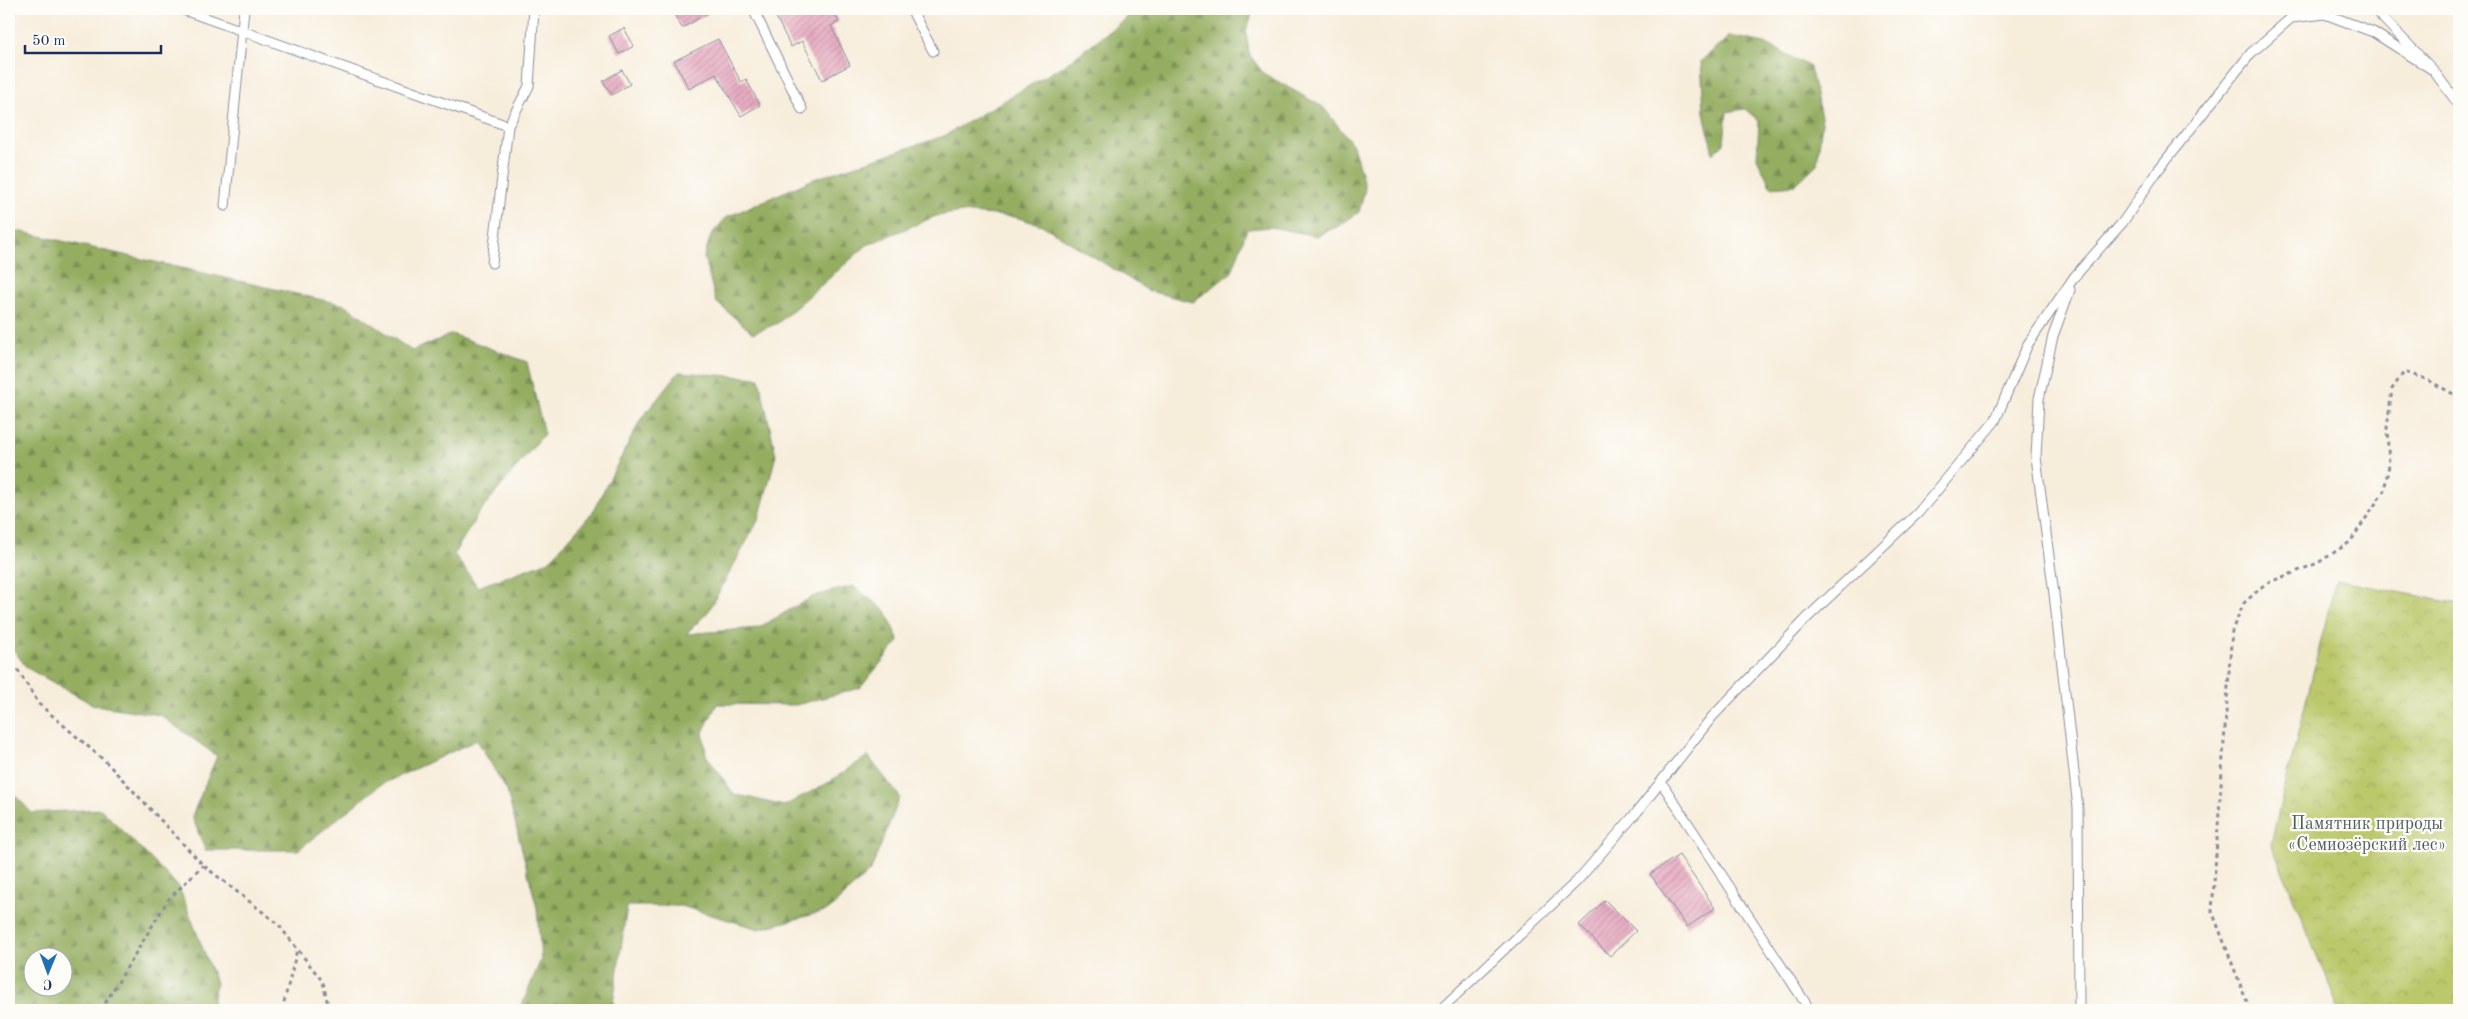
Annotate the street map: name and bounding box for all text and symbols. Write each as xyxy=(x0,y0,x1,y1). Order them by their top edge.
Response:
scale bar xyxy=(25,22,161,54)
text: 50 m xyxy=(32,34,66,49)
park label: Памятник природы «Семиозёрский лес» xyxy=(2288,815,2446,854)
north arrow xyxy=(22,946,72,996)
text: С xyxy=(43,977,53,991)

